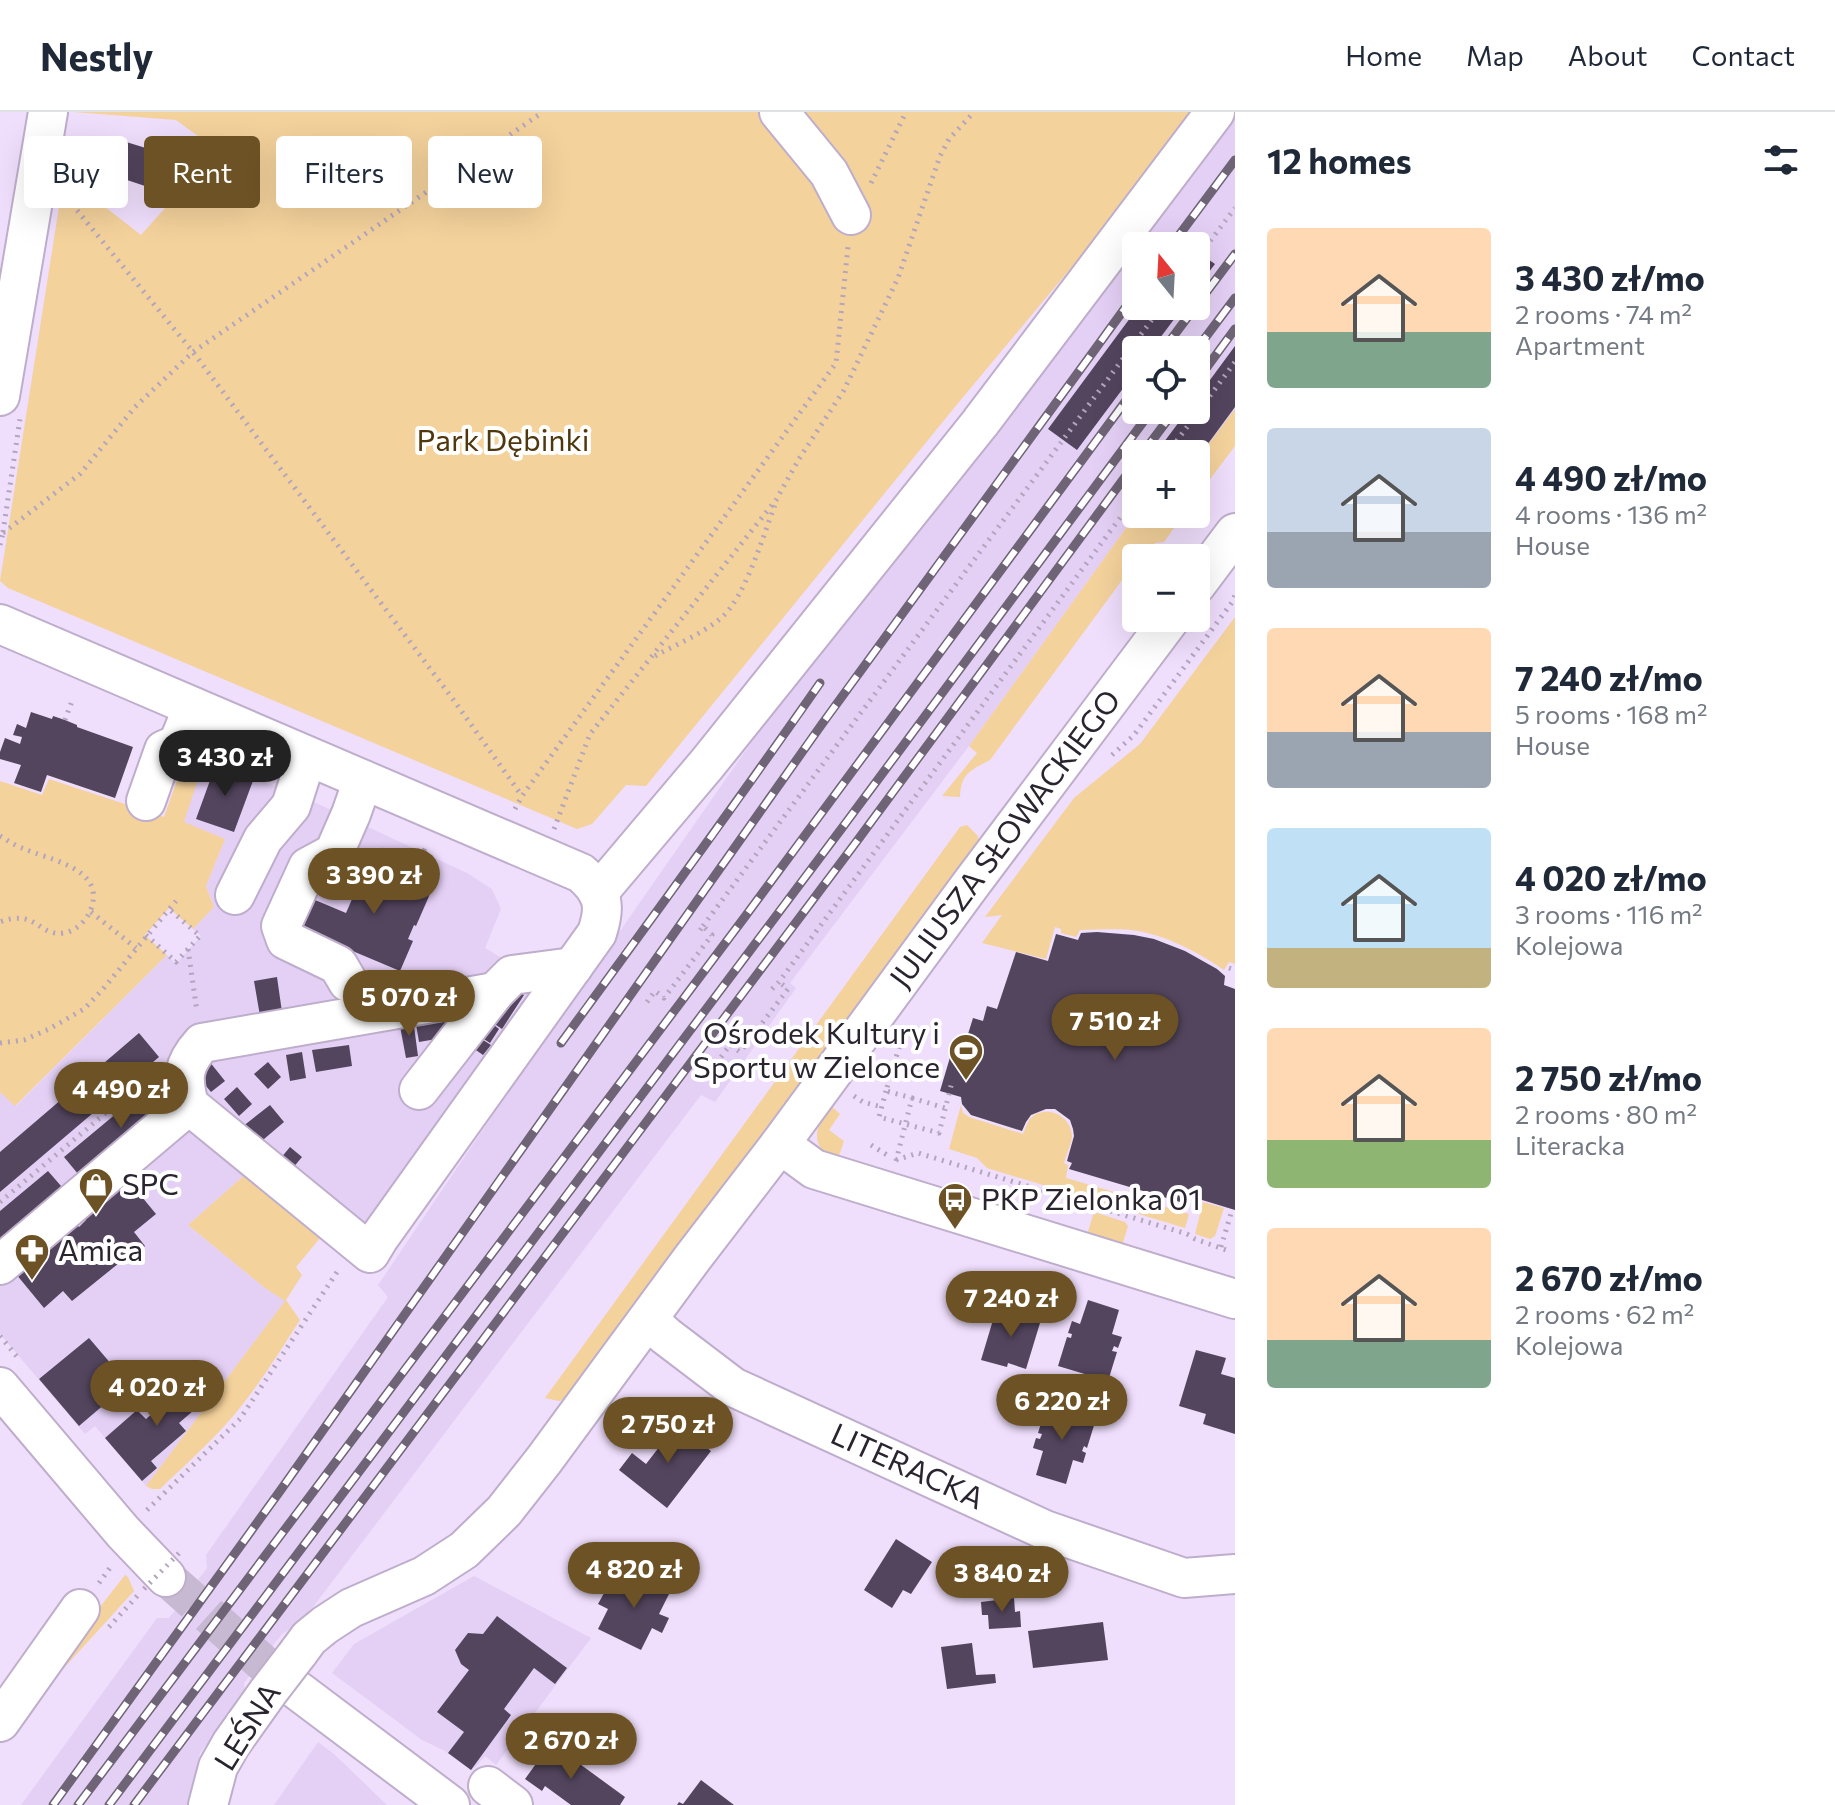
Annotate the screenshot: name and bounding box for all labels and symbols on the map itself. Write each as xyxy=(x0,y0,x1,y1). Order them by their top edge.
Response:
north arrow xyxy=(1122,232,1210,320)
park label: Park Dębinki xyxy=(416,420,590,457)
street label: JULIUSZA SŁOWACKIEGO xyxy=(880,681,1127,994)
pin: 3 430 zł xyxy=(142,730,308,798)
pin: 3 390 zł xyxy=(291,848,457,916)
pin: 5 070 zł xyxy=(326,970,492,1038)
pin: 7 510 zł xyxy=(1032,994,1198,1062)
place label: Ośrodek Kultury i Sportu w Zielonce xyxy=(693,1013,940,1084)
sports icon: Ośrodek Kultury i Sportu w Zielonce xyxy=(947,1032,985,1082)
pin: 4 490 zł xyxy=(38,1062,204,1130)
place label: SPC xyxy=(122,1164,179,1201)
shop icon: SPC xyxy=(77,1166,115,1216)
place label: PKP Zielonka 01 xyxy=(981,1179,1201,1216)
bus stop icon: PKP Zielonka 01 xyxy=(936,1181,974,1231)
place label: Amica xyxy=(58,1230,143,1267)
pharmacy icon: Amica xyxy=(13,1232,51,1282)
pin: 7 240 zł xyxy=(928,1271,1094,1339)
pin: 4 020 zł xyxy=(74,1360,240,1428)
pin: 6 220 zł xyxy=(979,1374,1145,1442)
pin: 2 750 zł xyxy=(585,1397,751,1465)
street label: LITERACKA xyxy=(826,1414,991,1516)
pin: 4 820 zł xyxy=(551,1542,717,1610)
pin: 3 840 zł xyxy=(919,1546,1085,1614)
street label: LEŚNA xyxy=(205,1675,287,1776)
pin: 2 670 zł xyxy=(488,1713,654,1781)

